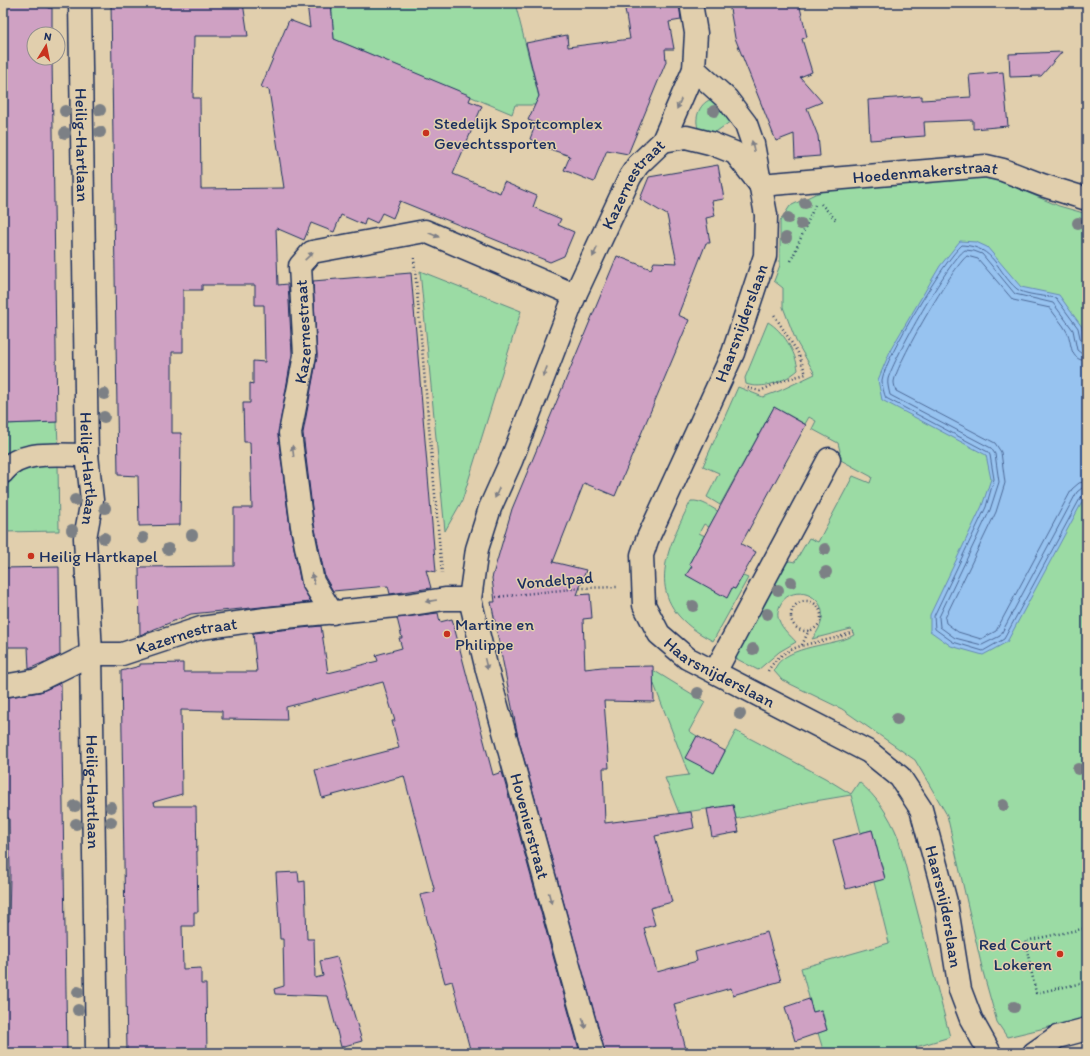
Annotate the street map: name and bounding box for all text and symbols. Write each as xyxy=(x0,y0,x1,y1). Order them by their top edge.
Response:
north arrow xyxy=(26,26,66,66)
text: N xyxy=(43,30,52,44)
street label: Heilig-Hartlaan xyxy=(71,88,93,203)
one-way arrow xyxy=(676,99,682,110)
place label: Stedelijk Sportcomplex Gevechtssporten xyxy=(434,113,603,153)
marker: Stedelijk Sportcomplex Gevechtssporten xyxy=(421,128,431,138)
street label: Kazernestraat xyxy=(597,135,669,233)
one-way arrow xyxy=(749,140,755,153)
street label: Hoedenmakerstraat xyxy=(852,156,1000,187)
one-way arrow xyxy=(429,232,440,238)
one-way arrow xyxy=(592,246,598,258)
one-way arrow xyxy=(304,252,314,261)
street label: Haarsnijderslaan xyxy=(710,261,772,385)
street label: Kazernestraat xyxy=(290,279,315,385)
one-way arrow xyxy=(541,366,547,378)
street label: Heilig-Hartlaan xyxy=(76,412,102,528)
one-way arrow xyxy=(289,445,296,457)
one-way arrow xyxy=(494,487,500,498)
place label: Heilig Hartkapel xyxy=(39,546,158,566)
marker: Heilig Hartkapel xyxy=(26,551,36,561)
street label: Vondelpad xyxy=(516,567,594,593)
one-way arrow xyxy=(310,573,316,585)
one-way arrow xyxy=(425,598,437,604)
street label: Kazernestraat xyxy=(133,613,238,659)
place label: Martine en Philippe xyxy=(455,614,534,654)
marker: Martine en Philippe xyxy=(442,629,452,639)
street label: Haarsnijderslaan xyxy=(660,633,779,712)
one-way arrow xyxy=(483,658,489,670)
street label: Heilig-Hartlaan xyxy=(82,735,104,850)
street label: Hovenierstraat xyxy=(506,771,554,881)
street label: Haarsnijderslaan xyxy=(921,843,966,969)
one-way arrow xyxy=(547,892,553,904)
place label: Red Court Lokeren xyxy=(979,934,1052,974)
marker: Red Court Lokeren xyxy=(1055,949,1065,959)
one-way arrow xyxy=(582,1017,588,1029)

